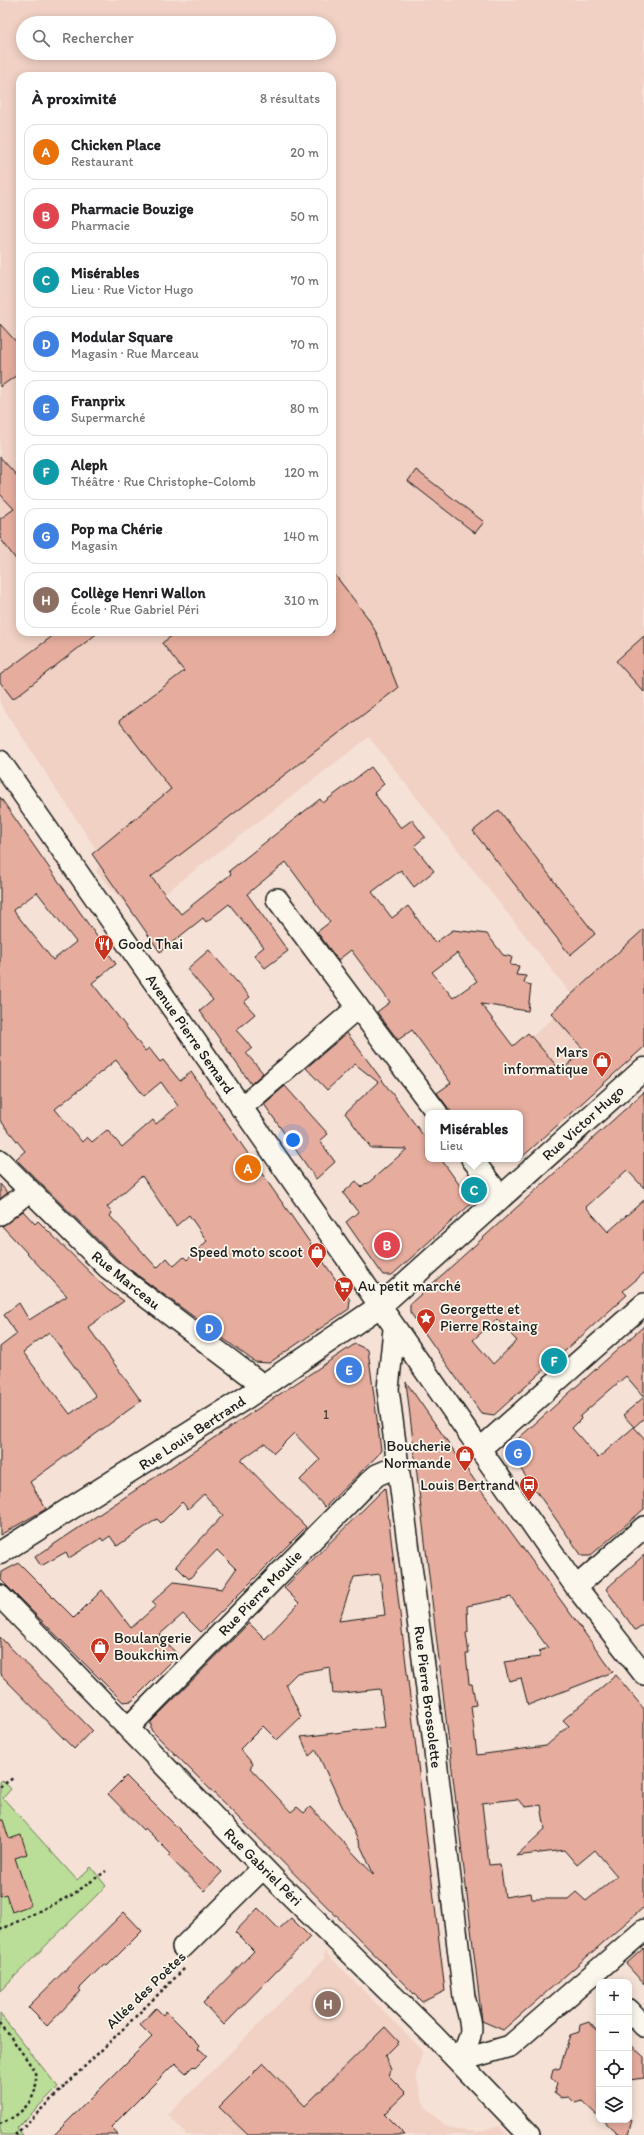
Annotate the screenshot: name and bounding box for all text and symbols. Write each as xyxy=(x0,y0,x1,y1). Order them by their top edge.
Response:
search box xyxy=(16,16,336,60)
icon: search xyxy=(30,27,52,49)
text: Rechercher xyxy=(62,29,134,47)
text: À proximité xyxy=(32,88,117,108)
text: 8 résultats xyxy=(260,91,320,106)
text: Chicken Place xyxy=(71,136,161,154)
text: A xyxy=(42,145,50,160)
text: 20 m xyxy=(290,145,319,160)
text: Restaurant xyxy=(71,154,133,169)
text: Pharmacie Bouzige xyxy=(71,200,194,218)
text: B xyxy=(42,209,50,224)
text: 50 m xyxy=(290,209,319,224)
text: Pharmacie xyxy=(71,218,130,233)
text: Misérables xyxy=(71,264,140,282)
text: C xyxy=(42,273,50,288)
text: 70 m xyxy=(291,273,319,288)
text: Lieu · Rue Victor Hugo xyxy=(71,282,193,297)
text: Modular Square xyxy=(71,328,173,346)
text: D xyxy=(42,337,50,352)
text: 70 m xyxy=(291,337,319,352)
text: Magasin · Rue Marceau xyxy=(71,346,199,361)
text: Franprix xyxy=(71,392,125,410)
text: E xyxy=(42,401,50,416)
text: 80 m xyxy=(290,401,319,416)
text: Supermarché xyxy=(71,410,145,425)
text: Aleph xyxy=(71,456,107,474)
text: F xyxy=(43,465,49,480)
text: 120 m xyxy=(284,465,319,480)
text: Théâtre · Rue Christophe-Colomb xyxy=(71,474,256,489)
text: Pop ma Chérie xyxy=(71,520,163,538)
text: G xyxy=(42,529,50,544)
text: 140 m xyxy=(283,529,319,544)
text: Magasin xyxy=(71,538,118,553)
text: Collège Henri Wallon xyxy=(71,584,205,602)
text: H xyxy=(42,593,51,608)
text: 310 m xyxy=(284,593,319,608)
text: École · Rue Gabriel Péri xyxy=(71,602,199,617)
restaurant icon: Good Thai xyxy=(93,933,115,961)
place label: Good Thai xyxy=(118,935,183,953)
street label: Avenue Pierre Semard xyxy=(142,971,238,1097)
place label: Mars informatique xyxy=(504,1043,588,1078)
shop icon: Mars informatique xyxy=(591,1050,613,1078)
street label: Rue Victor Hugo xyxy=(538,1082,628,1164)
popup xyxy=(425,1110,523,1162)
text: Misérables xyxy=(440,1120,508,1138)
your location xyxy=(283,1130,303,1150)
text: Lieu xyxy=(440,1138,463,1153)
pin: A xyxy=(235,1153,261,1183)
pin: C xyxy=(461,1175,487,1205)
pin: B xyxy=(374,1230,400,1260)
shop icon: Speed moto scoot xyxy=(306,1241,328,1269)
place label: Speed moto scoot xyxy=(189,1243,303,1261)
street label: Rue Marceau xyxy=(88,1247,165,1314)
supermarket icon: Au petit marché xyxy=(333,1275,355,1303)
place label: Au petit marché xyxy=(358,1277,461,1295)
place label: Georgette et Pierre Rostaing xyxy=(440,1300,538,1335)
place icon: Georgette et Pierre Rostaing xyxy=(415,1307,437,1335)
pin: D xyxy=(196,1313,222,1343)
pin: F xyxy=(541,1346,567,1376)
pin: E xyxy=(336,1355,362,1385)
street label: Rue Louis Bertrand xyxy=(135,1392,249,1474)
house number: 1 xyxy=(323,1407,329,1422)
place label: Boucherie Normande xyxy=(384,1437,451,1472)
pin: G xyxy=(505,1438,531,1468)
shop icon: Boucherie Normande xyxy=(454,1444,476,1472)
bus stop icon: Louis Bertrand xyxy=(518,1474,540,1502)
place label: Louis Bertrand xyxy=(420,1476,515,1494)
street label: Rue Pierre Moulie xyxy=(214,1546,306,1640)
street label: Rue Pierre Brossolette xyxy=(410,1625,446,1769)
place label: Boulangerie Boukchim xyxy=(114,1629,191,1664)
shop icon: Boulangerie Boukchim xyxy=(89,1636,111,1664)
street label: Rue Gabriel Péri xyxy=(220,1824,306,1910)
street label: Allée des Poètes xyxy=(102,1947,190,2033)
map controls xyxy=(596,1979,632,2123)
button: + xyxy=(596,1979,632,2015)
pin: H xyxy=(315,1989,341,2019)
button: − xyxy=(596,2015,632,2051)
button: locate xyxy=(596,2051,632,2087)
button: layers xyxy=(596,2087,632,2123)

